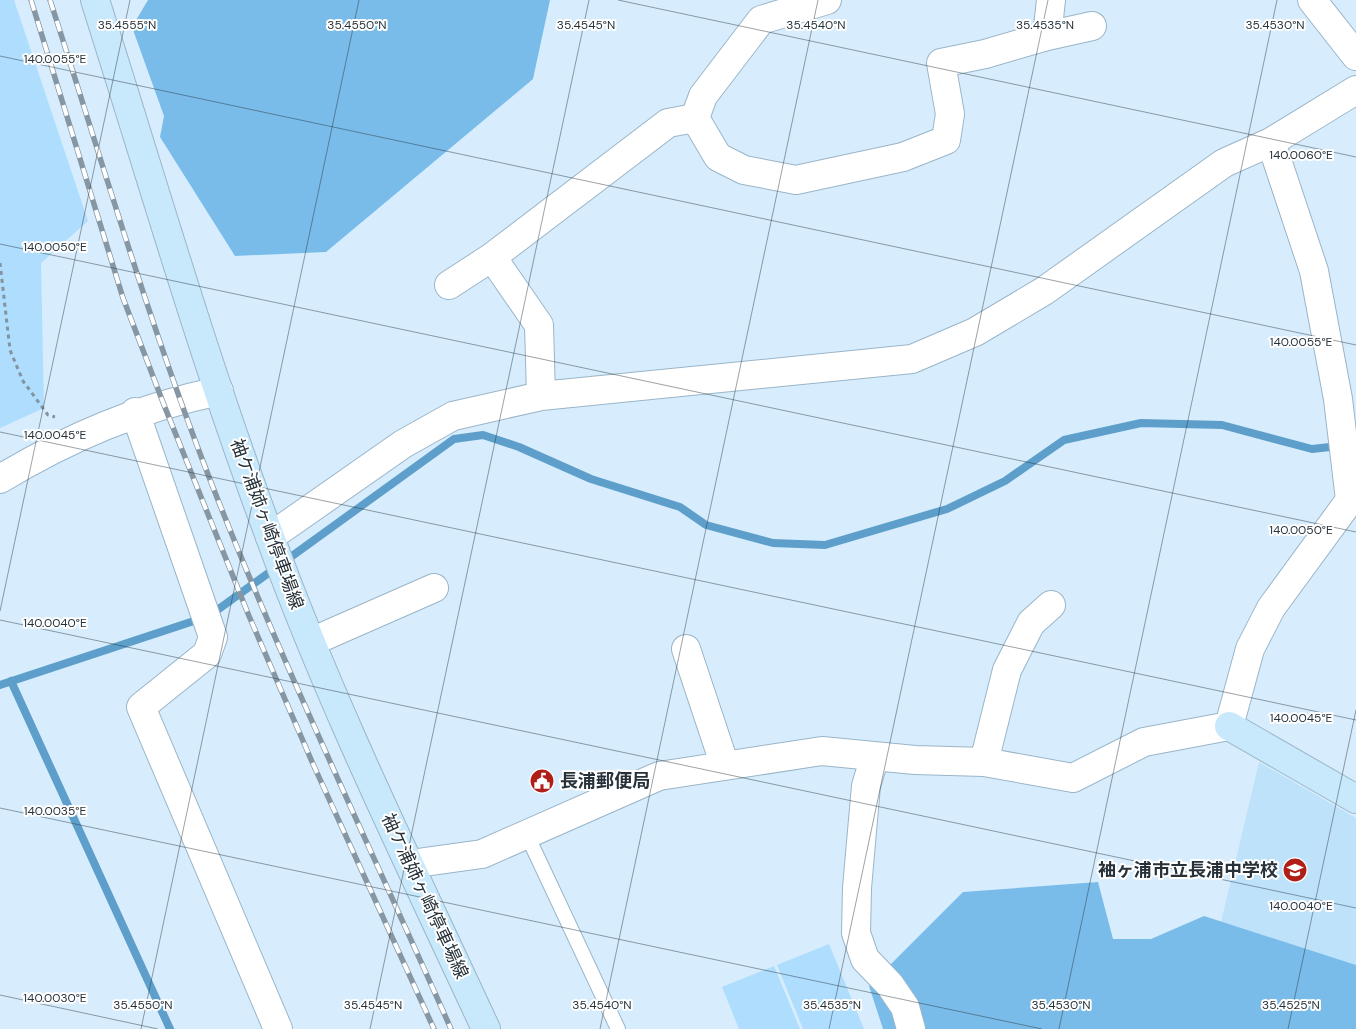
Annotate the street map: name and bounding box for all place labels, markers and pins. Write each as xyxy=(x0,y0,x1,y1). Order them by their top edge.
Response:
public building icon: 長浦郵便局 xyxy=(529,768,555,794)
place label: 長浦郵便局 xyxy=(560,769,650,793)
school or university icon: 袖ヶ浦市立長浦中学校 xyxy=(1282,857,1308,883)
place label: 袖ヶ浦市立長浦中学校 xyxy=(1098,858,1278,882)

